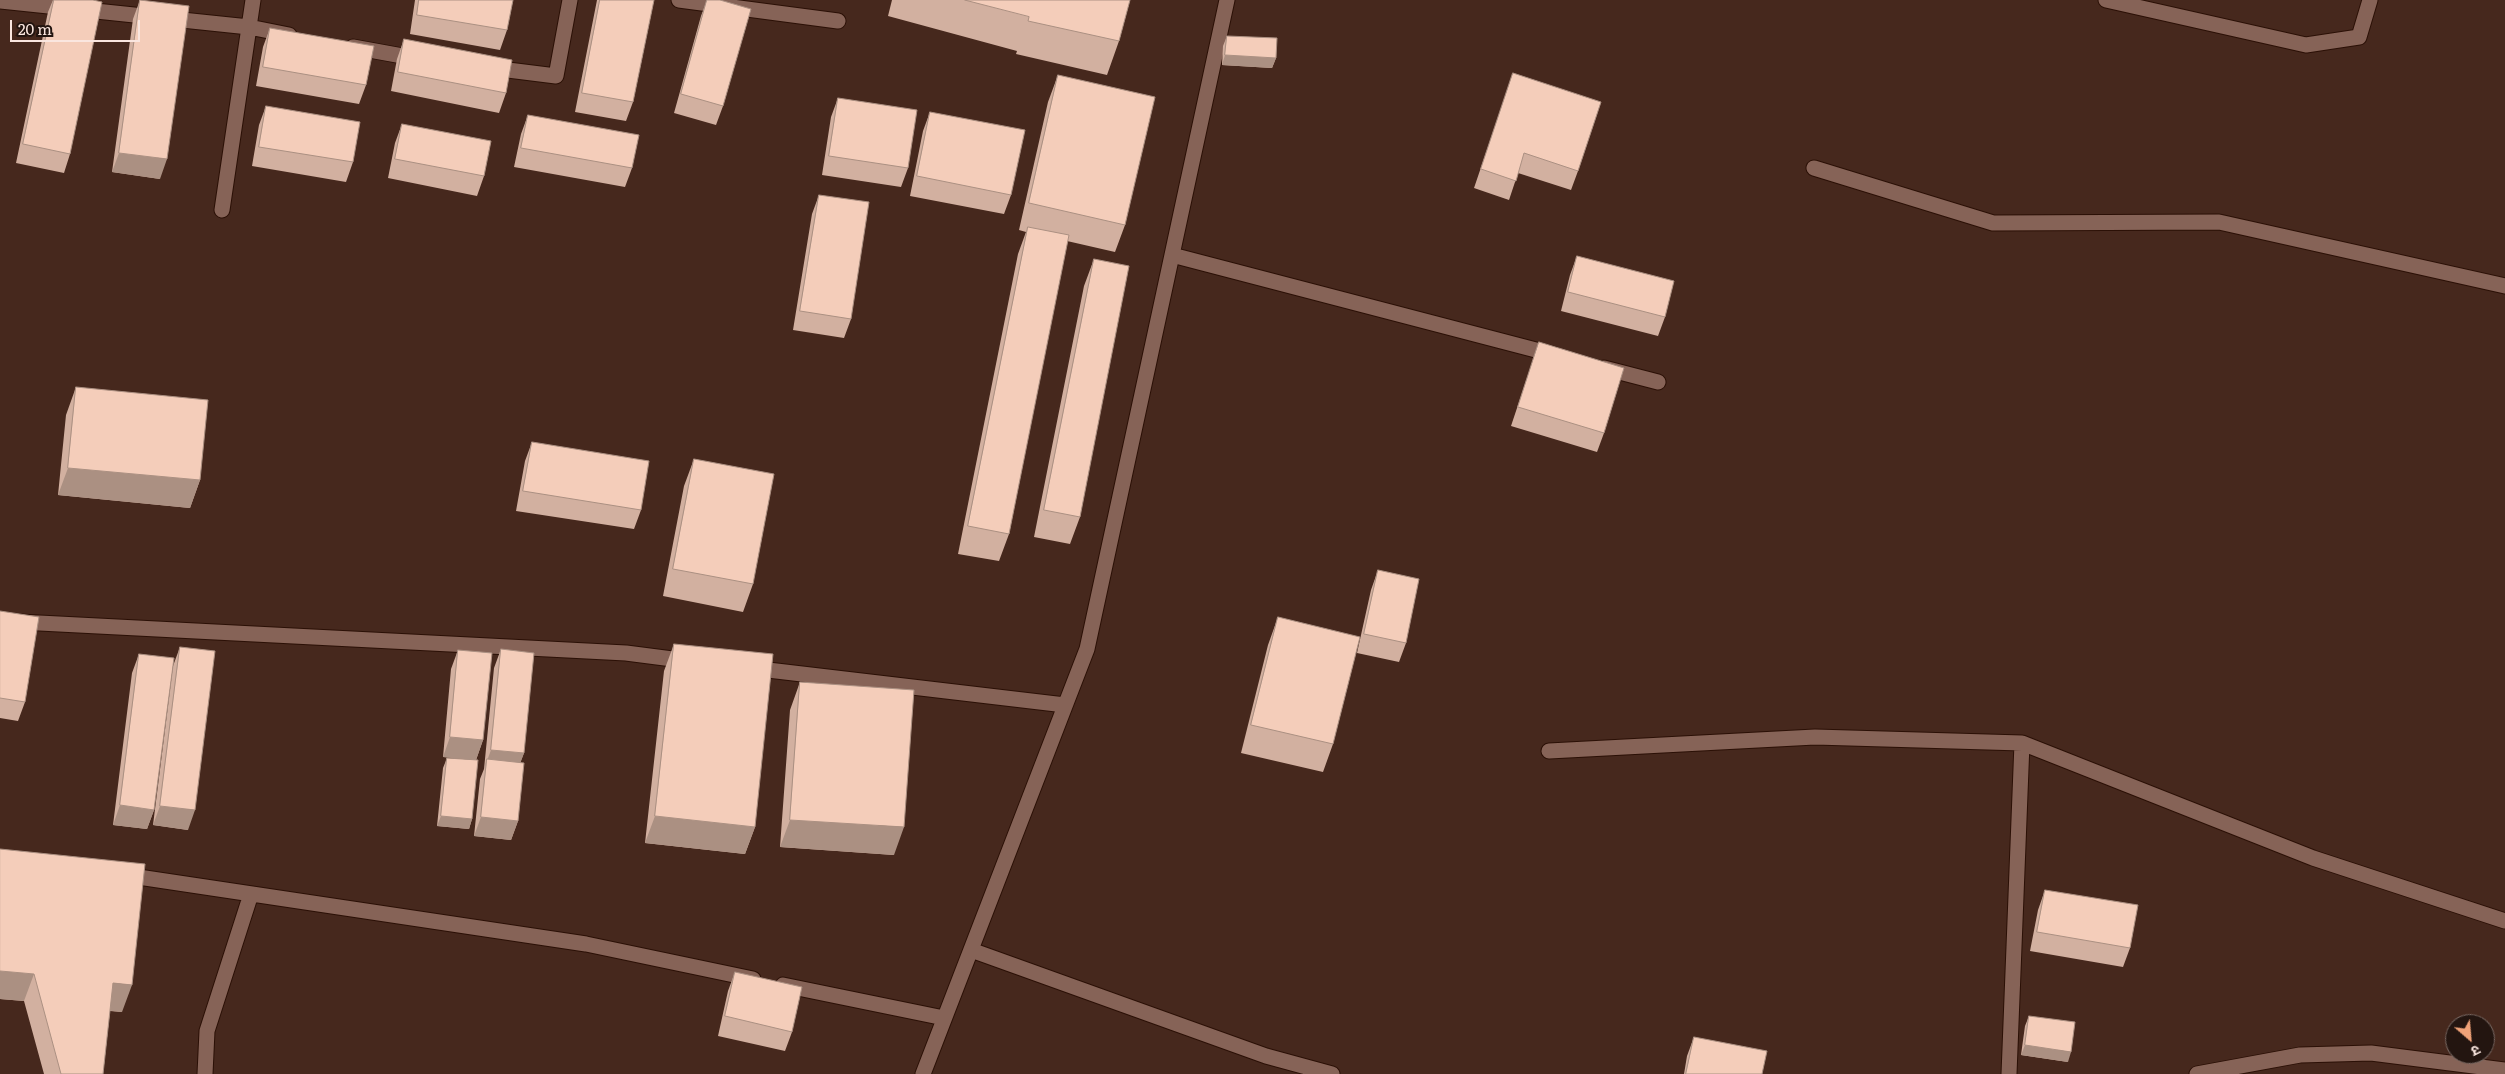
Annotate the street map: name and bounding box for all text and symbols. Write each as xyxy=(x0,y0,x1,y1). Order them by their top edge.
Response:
scale bar xyxy=(12,10,142,42)
text: 20 m xyxy=(18,17,52,40)
north arrow xyxy=(2445,1014,2495,1064)
text: उ xyxy=(2468,1041,2485,1062)

